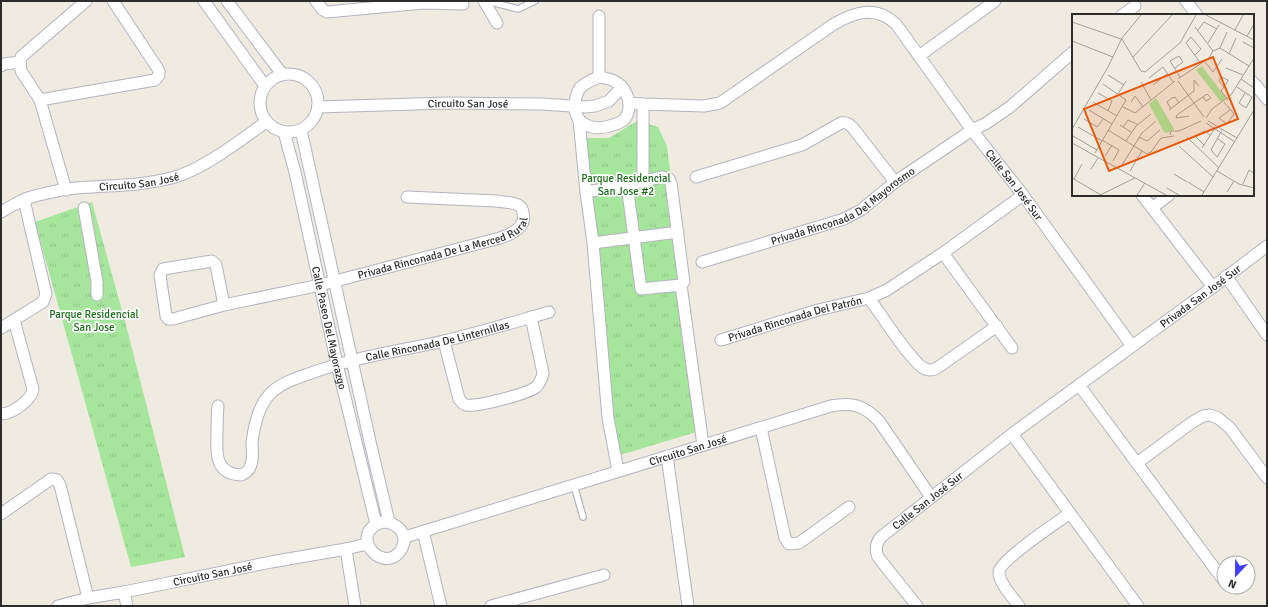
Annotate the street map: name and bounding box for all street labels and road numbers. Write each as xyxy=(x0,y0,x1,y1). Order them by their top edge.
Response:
street label: Circuito San José xyxy=(427,97,508,111)
street label: Calle San José Sur xyxy=(983,147,1045,223)
street label: Privada Rinconada Del Mayorosmo xyxy=(769,164,918,248)
street label: Circuito San José xyxy=(99,170,181,194)
street label: Privada Rinconada De La Merced Rural xyxy=(356,217,531,282)
street label: Privada San José Sur xyxy=(1158,262,1244,331)
street label: Calle Paseo Del Mayorazgo xyxy=(309,265,349,391)
street label: Privada Rinconada Del Patrón xyxy=(727,294,863,344)
street label: Calle Rinconada De Linternillas xyxy=(364,318,511,364)
street label: Circuito San José xyxy=(648,432,729,469)
street label: Calle San José Sur xyxy=(890,469,966,533)
street label: Circuito San José xyxy=(172,560,254,589)

